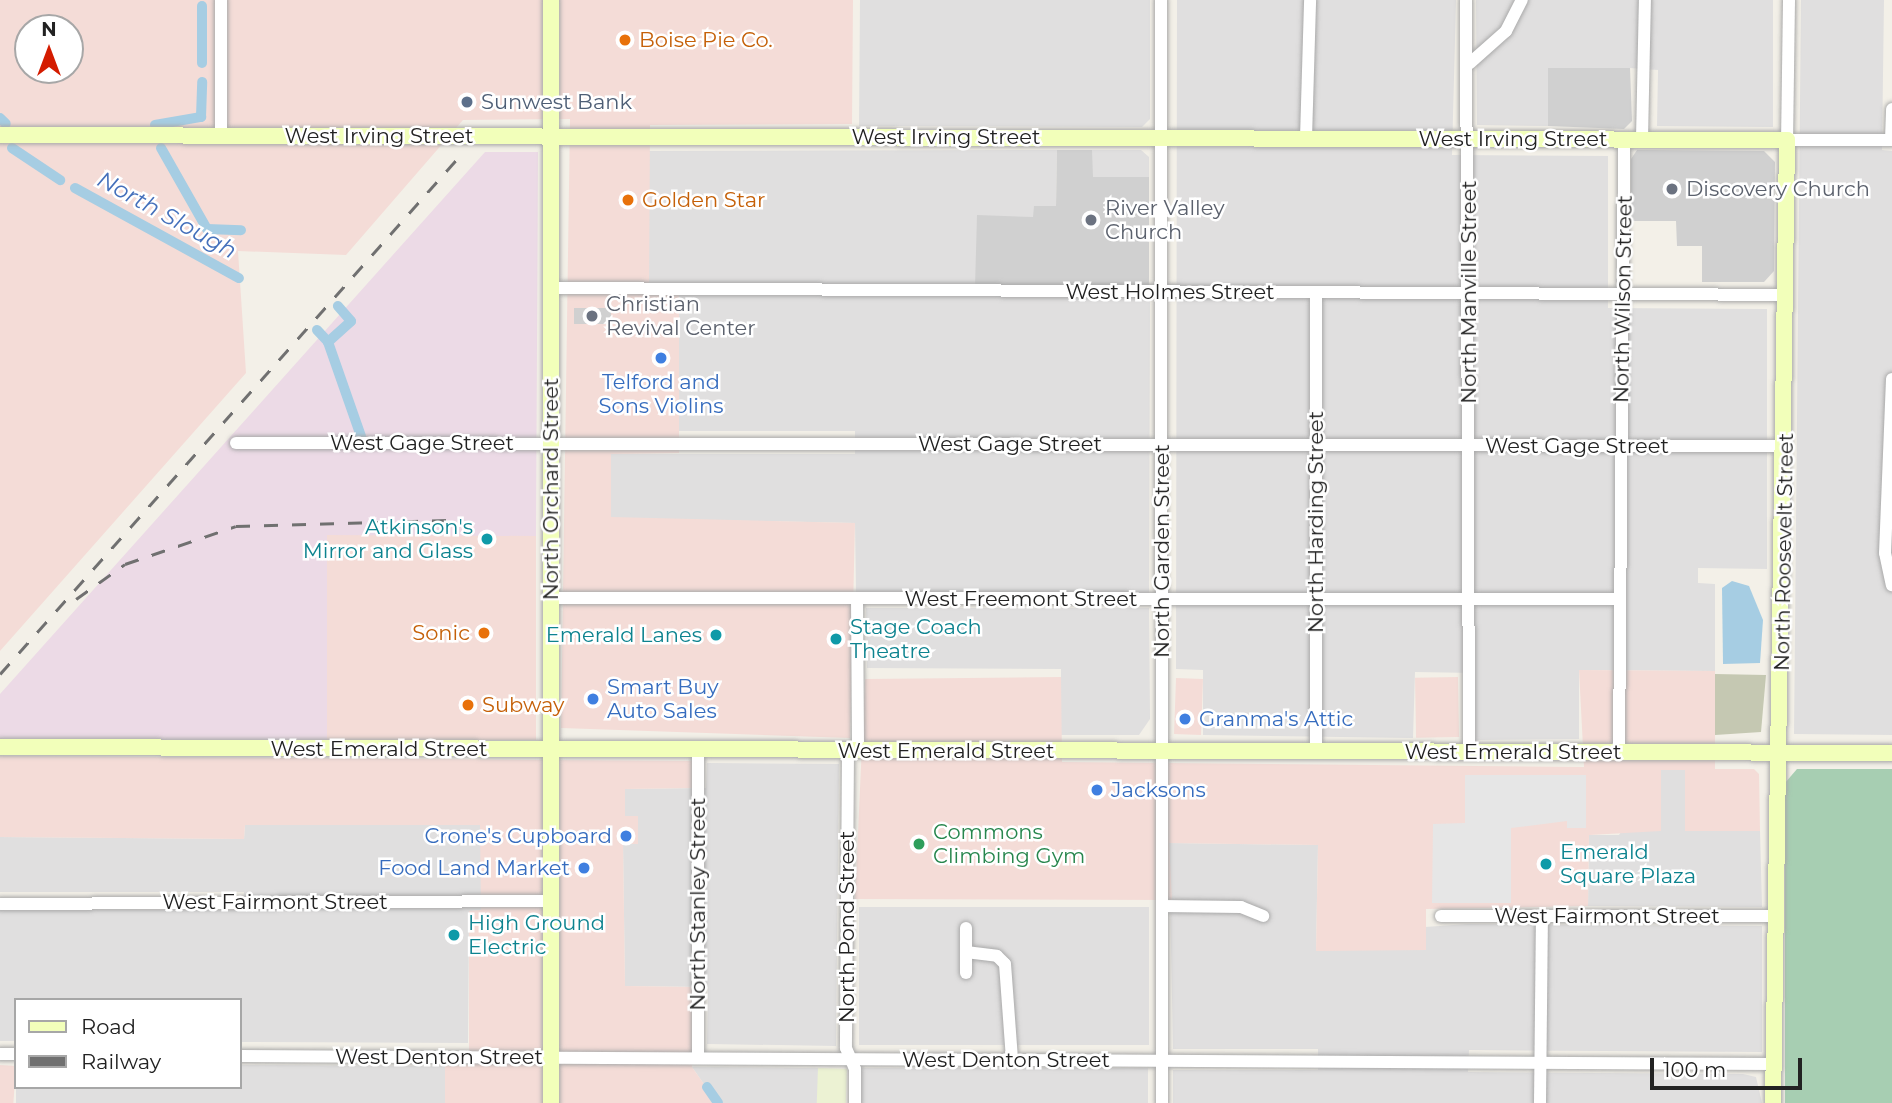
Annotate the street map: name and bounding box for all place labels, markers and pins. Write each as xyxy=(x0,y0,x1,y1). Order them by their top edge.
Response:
place label: Boise Pie Co. xyxy=(639,27,773,53)
marker: Boise Pie Co. xyxy=(617,32,633,48)
place label: Sunwest Bank xyxy=(481,89,632,115)
marker: Sunwest Bank xyxy=(459,94,475,110)
place label: Discovery Church xyxy=(1686,176,1870,202)
marker: Discovery Church xyxy=(1664,181,1680,197)
place label: Golden Star xyxy=(642,187,766,213)
marker: Golden Star xyxy=(620,192,636,208)
place label: River Valley Church xyxy=(1105,195,1225,245)
marker: River Valley Church xyxy=(1083,212,1099,228)
place label: Christian Revival Center xyxy=(606,291,756,341)
marker: Christian Revival Center xyxy=(584,308,600,324)
marker: Telford and Sons Violins xyxy=(653,350,669,366)
place label: Telford and Sons Violins xyxy=(599,369,723,419)
place label: Atkinson's Mirror and Glass xyxy=(303,514,473,564)
marker: Atkinson's Mirror and Glass xyxy=(479,531,495,547)
place label: Stage Coach Theatre xyxy=(850,614,982,664)
place label: Sonic xyxy=(412,620,470,646)
place label: Emerald Lanes xyxy=(546,622,702,648)
marker: Sonic xyxy=(476,625,492,641)
marker: Emerald Lanes xyxy=(708,627,724,643)
marker: Stage Coach Theatre xyxy=(828,631,844,647)
place label: Smart Buy Auto Sales xyxy=(607,674,719,724)
marker: Smart Buy Auto Sales xyxy=(585,691,601,707)
place label: Subway xyxy=(482,692,564,718)
marker: Subway xyxy=(460,697,476,713)
place label: Granma's Attic xyxy=(1199,706,1353,732)
marker: Granma's Attic xyxy=(1177,711,1193,727)
place label: Jacksons xyxy=(1111,777,1206,803)
marker: Jacksons xyxy=(1089,782,1105,798)
place label: Commons Climbing Gym xyxy=(933,819,1085,869)
place label: Crone's Cupboard xyxy=(424,823,612,849)
marker: Crone's Cupboard xyxy=(618,828,634,844)
marker: Commons Climbing Gym xyxy=(911,836,927,852)
place label: Emerald Square Plaza xyxy=(1560,839,1696,889)
place label: Food Land Market xyxy=(378,855,570,881)
marker: Emerald Square Plaza xyxy=(1538,856,1554,872)
marker: Food Land Market xyxy=(576,860,592,876)
place label: High Ground Electric xyxy=(468,910,605,960)
marker: High Ground Electric xyxy=(446,927,462,943)

